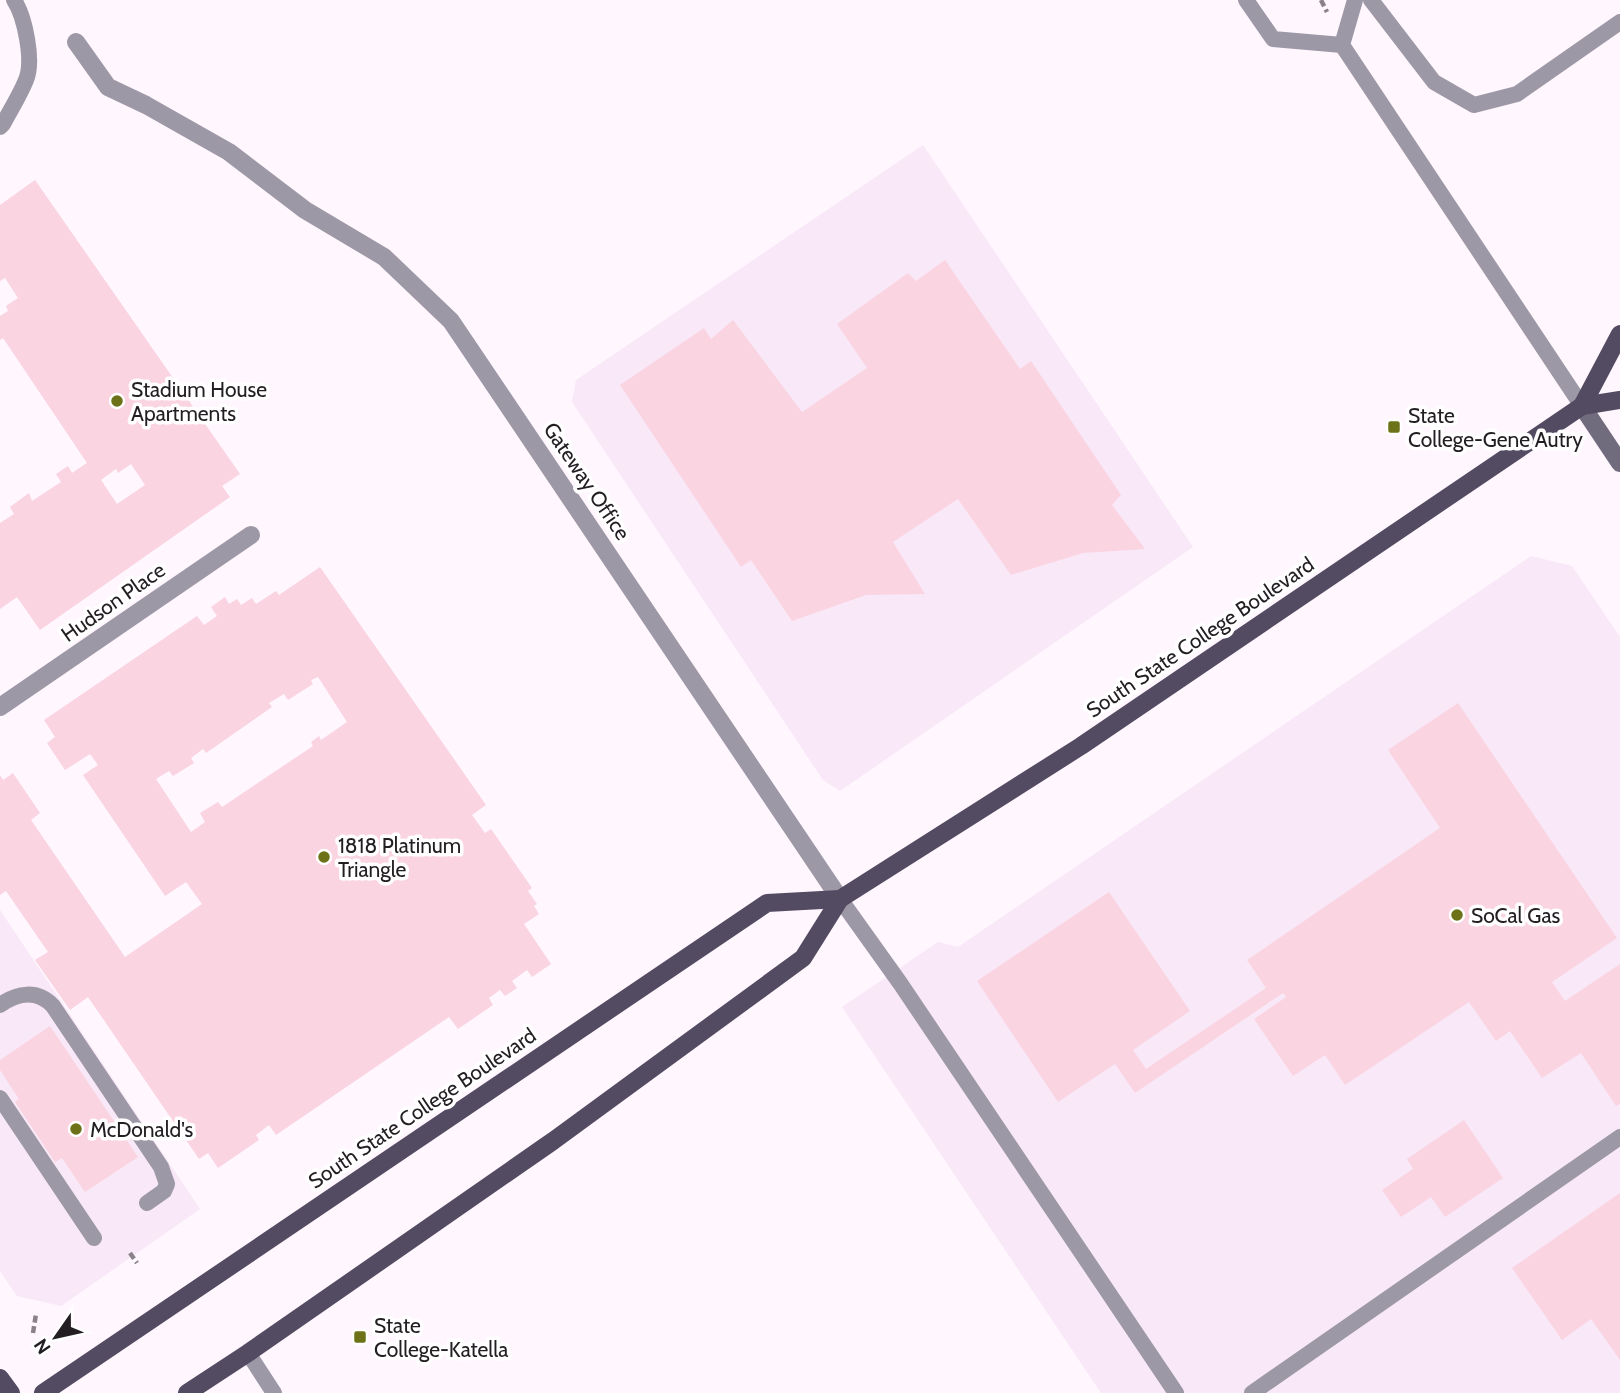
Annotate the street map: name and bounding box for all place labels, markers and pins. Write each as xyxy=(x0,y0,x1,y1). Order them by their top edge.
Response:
place label: Stadium House Apartments xyxy=(131,377,267,426)
marker: Stadium House Apartments xyxy=(109,393,125,409)
place label: State College-Gene Autry xyxy=(1408,403,1583,452)
marker: State College-Gene Autry xyxy=(1386,419,1402,435)
place label: 1818 Platinum Triangle xyxy=(338,833,461,882)
marker: 1818 Platinum Triangle xyxy=(316,849,332,865)
place label: SoCal Gas xyxy=(1471,903,1560,928)
marker: SoCal Gas xyxy=(1449,907,1465,923)
place label: McDonald's xyxy=(90,1117,194,1142)
marker: McDonald's xyxy=(68,1121,84,1137)
place label: State College-Katella xyxy=(374,1313,508,1362)
marker: State College-Katella xyxy=(352,1329,368,1345)

